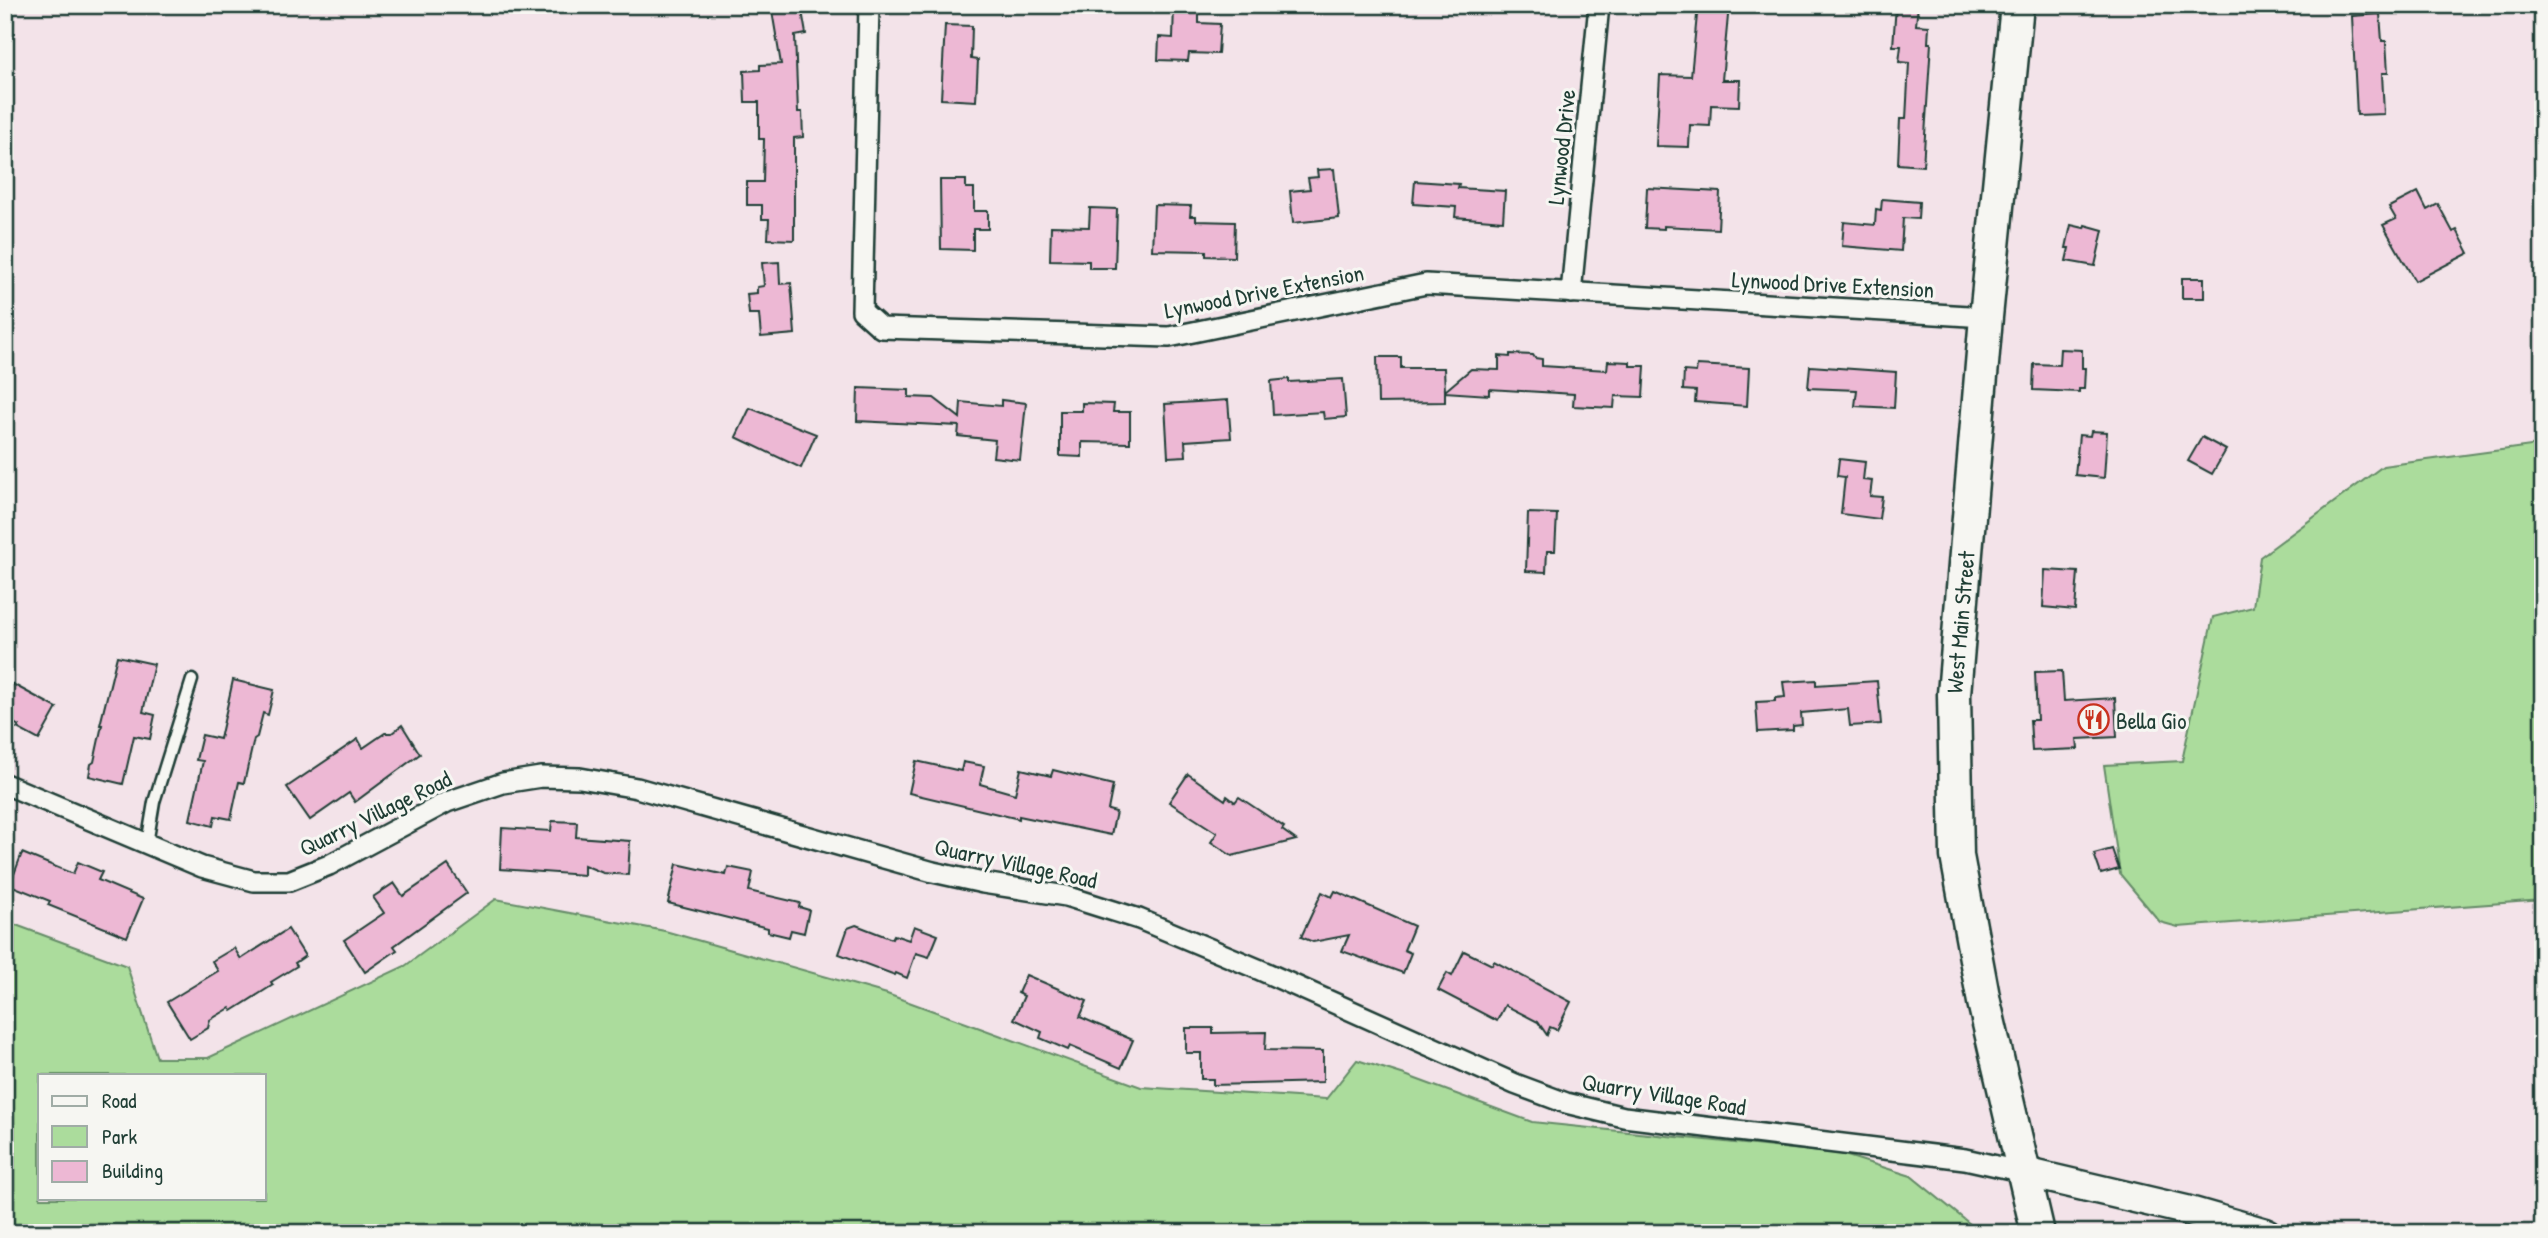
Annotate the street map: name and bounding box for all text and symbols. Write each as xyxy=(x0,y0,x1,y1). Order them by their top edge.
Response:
street label: Lynwood Drive xyxy=(1540,88,1582,206)
street label: Lynwood Drive Extension xyxy=(1162,256,1366,326)
street label: Lynwood Drive Extension xyxy=(1731,263,1935,305)
street label: West Main Street xyxy=(1938,549,1982,694)
restaurant icon: Bella Gio xyxy=(2076,703,2110,737)
place label: Bella Gio xyxy=(2116,705,2187,736)
street label: Quarry Village Road xyxy=(294,763,456,863)
street label: Quarry Village Road xyxy=(932,831,1100,895)
street label: Quarry Village Road xyxy=(1580,1066,1748,1122)
legend xyxy=(38,1074,266,1200)
text: Road xyxy=(102,1086,136,1115)
text: Park xyxy=(102,1122,137,1151)
text: Building xyxy=(102,1156,163,1185)

